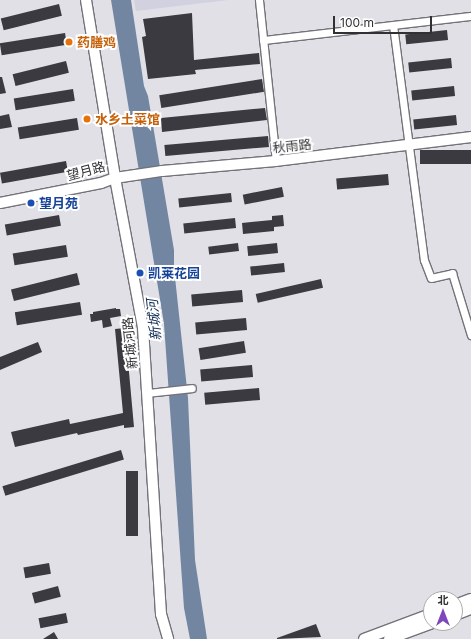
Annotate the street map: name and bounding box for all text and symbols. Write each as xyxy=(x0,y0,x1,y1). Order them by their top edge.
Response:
scale bar xyxy=(335,8,434,34)
text: 100 m xyxy=(340,15,374,30)
place label: 药膳鸡 xyxy=(77,34,116,50)
marker: 药膳鸡 xyxy=(64,37,74,47)
place label: 水乡土菜馆 xyxy=(95,111,160,127)
marker: 水乡土菜馆 xyxy=(82,114,92,124)
street label: 秋雨路 xyxy=(272,136,312,156)
street label: 望月路 xyxy=(65,158,107,184)
place label: 望月苑 xyxy=(39,195,78,211)
marker: 望月苑 xyxy=(26,198,36,208)
place label: 凯莱花园 xyxy=(148,265,200,281)
marker: 凯莱花园 xyxy=(135,268,145,278)
water label: 新城河 xyxy=(143,298,165,342)
street label: 新城河路 xyxy=(120,316,140,370)
north arrow xyxy=(423,591,463,631)
text: 北 xyxy=(438,593,449,607)

